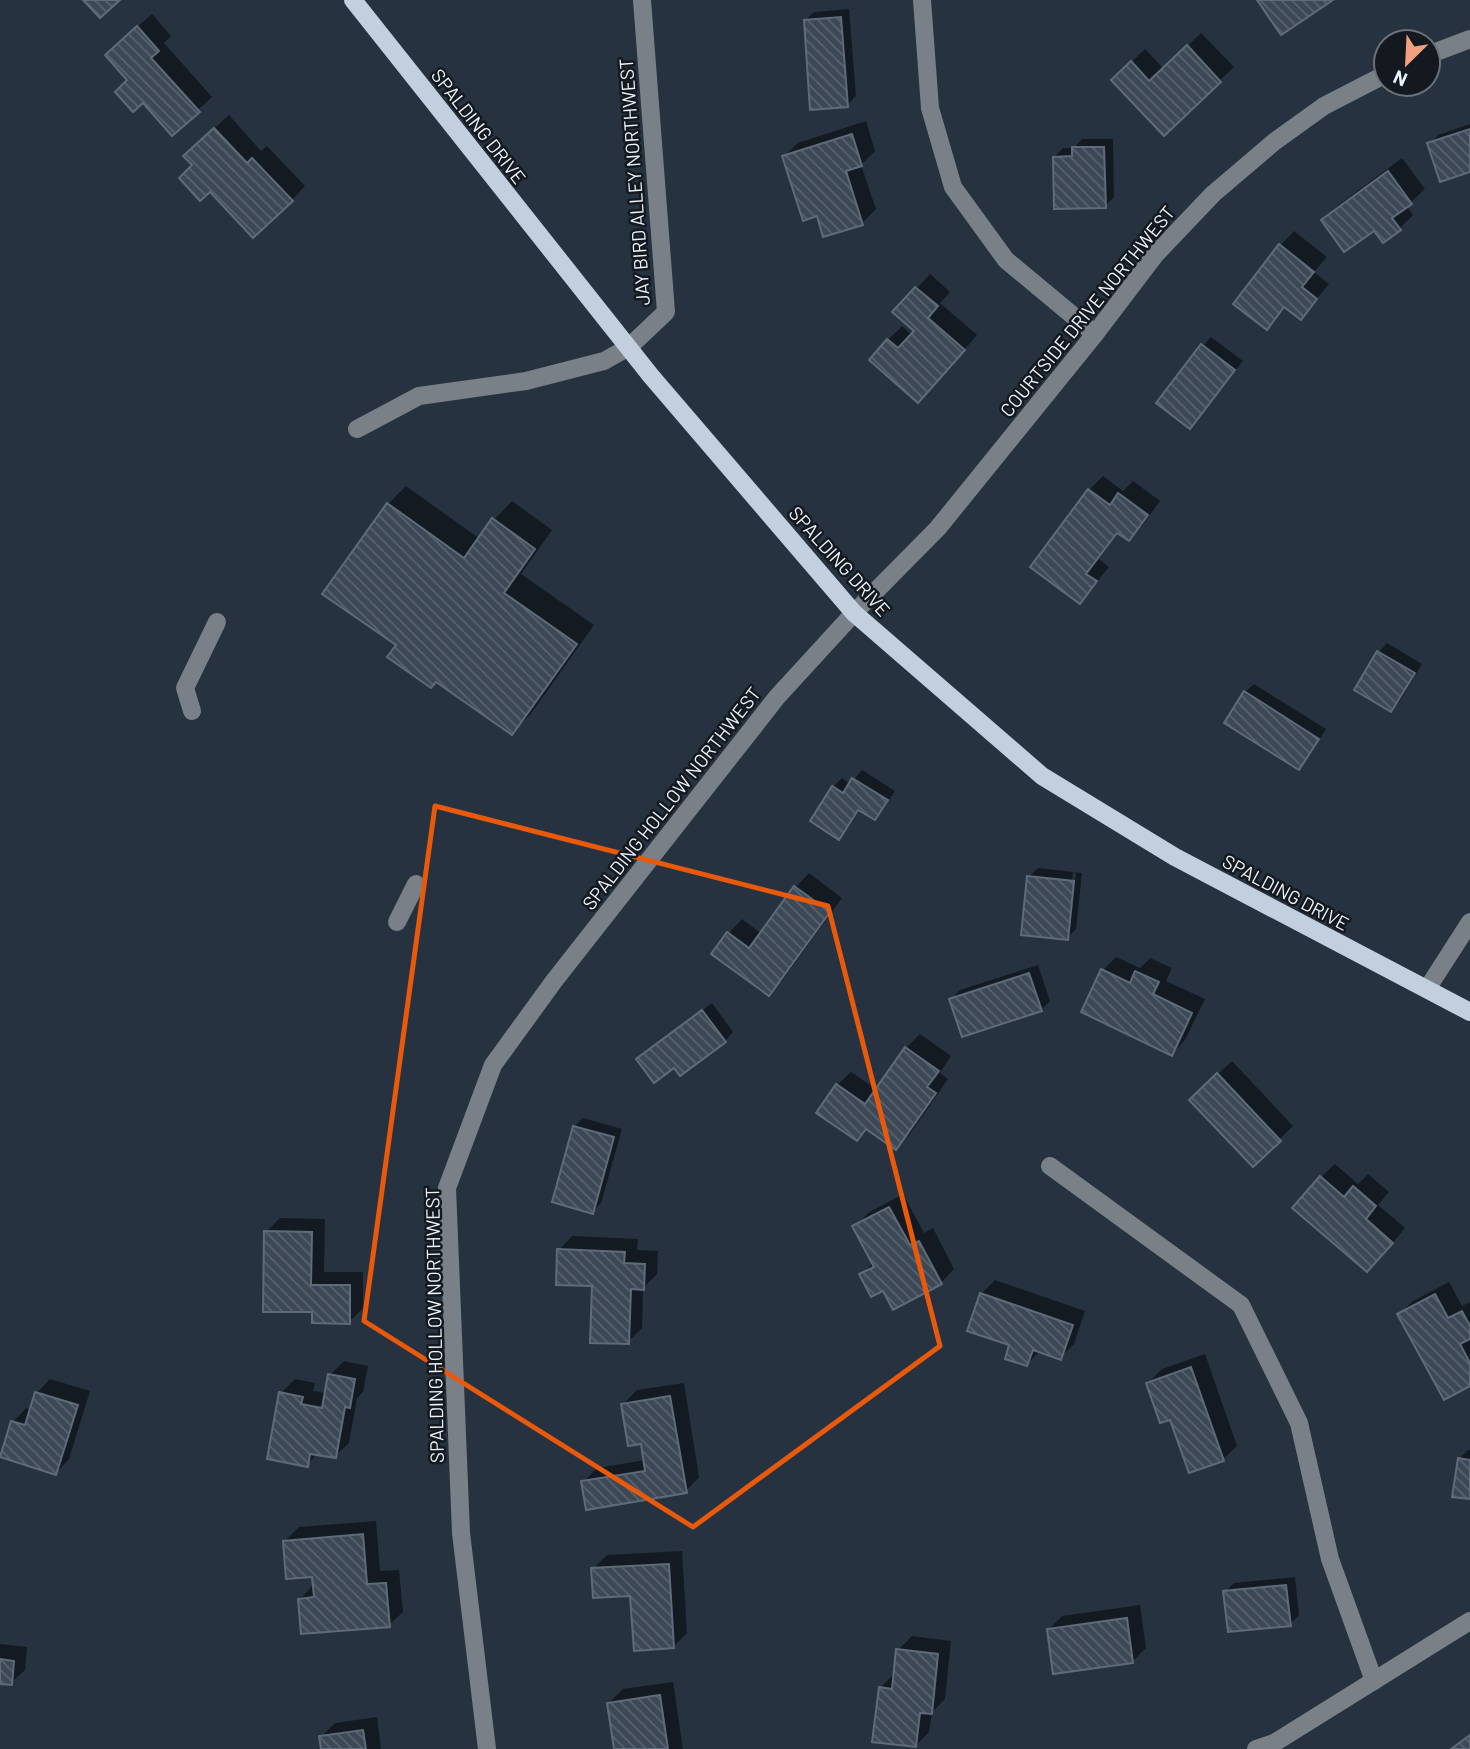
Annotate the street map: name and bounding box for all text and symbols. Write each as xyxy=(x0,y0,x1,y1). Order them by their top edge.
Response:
north arrow xyxy=(1372,28,1442,98)
street label: JAY BIRD ALLEY NORTHWEST xyxy=(614,58,654,306)
street label: SPALDING DRIVE xyxy=(427,64,531,188)
text: N xyxy=(1389,66,1410,92)
street label: COURTSIDE DRIVE NORTHWEST xyxy=(995,201,1179,421)
street label: SPALDING DRIVE xyxy=(785,501,895,621)
street label: SPALDING HOLLOW NORTHWEST xyxy=(577,682,765,914)
street label: SPALDING DRIVE xyxy=(1219,849,1353,935)
street label: SPALDING HOLLOW NORTHWEST xyxy=(420,1187,448,1463)

